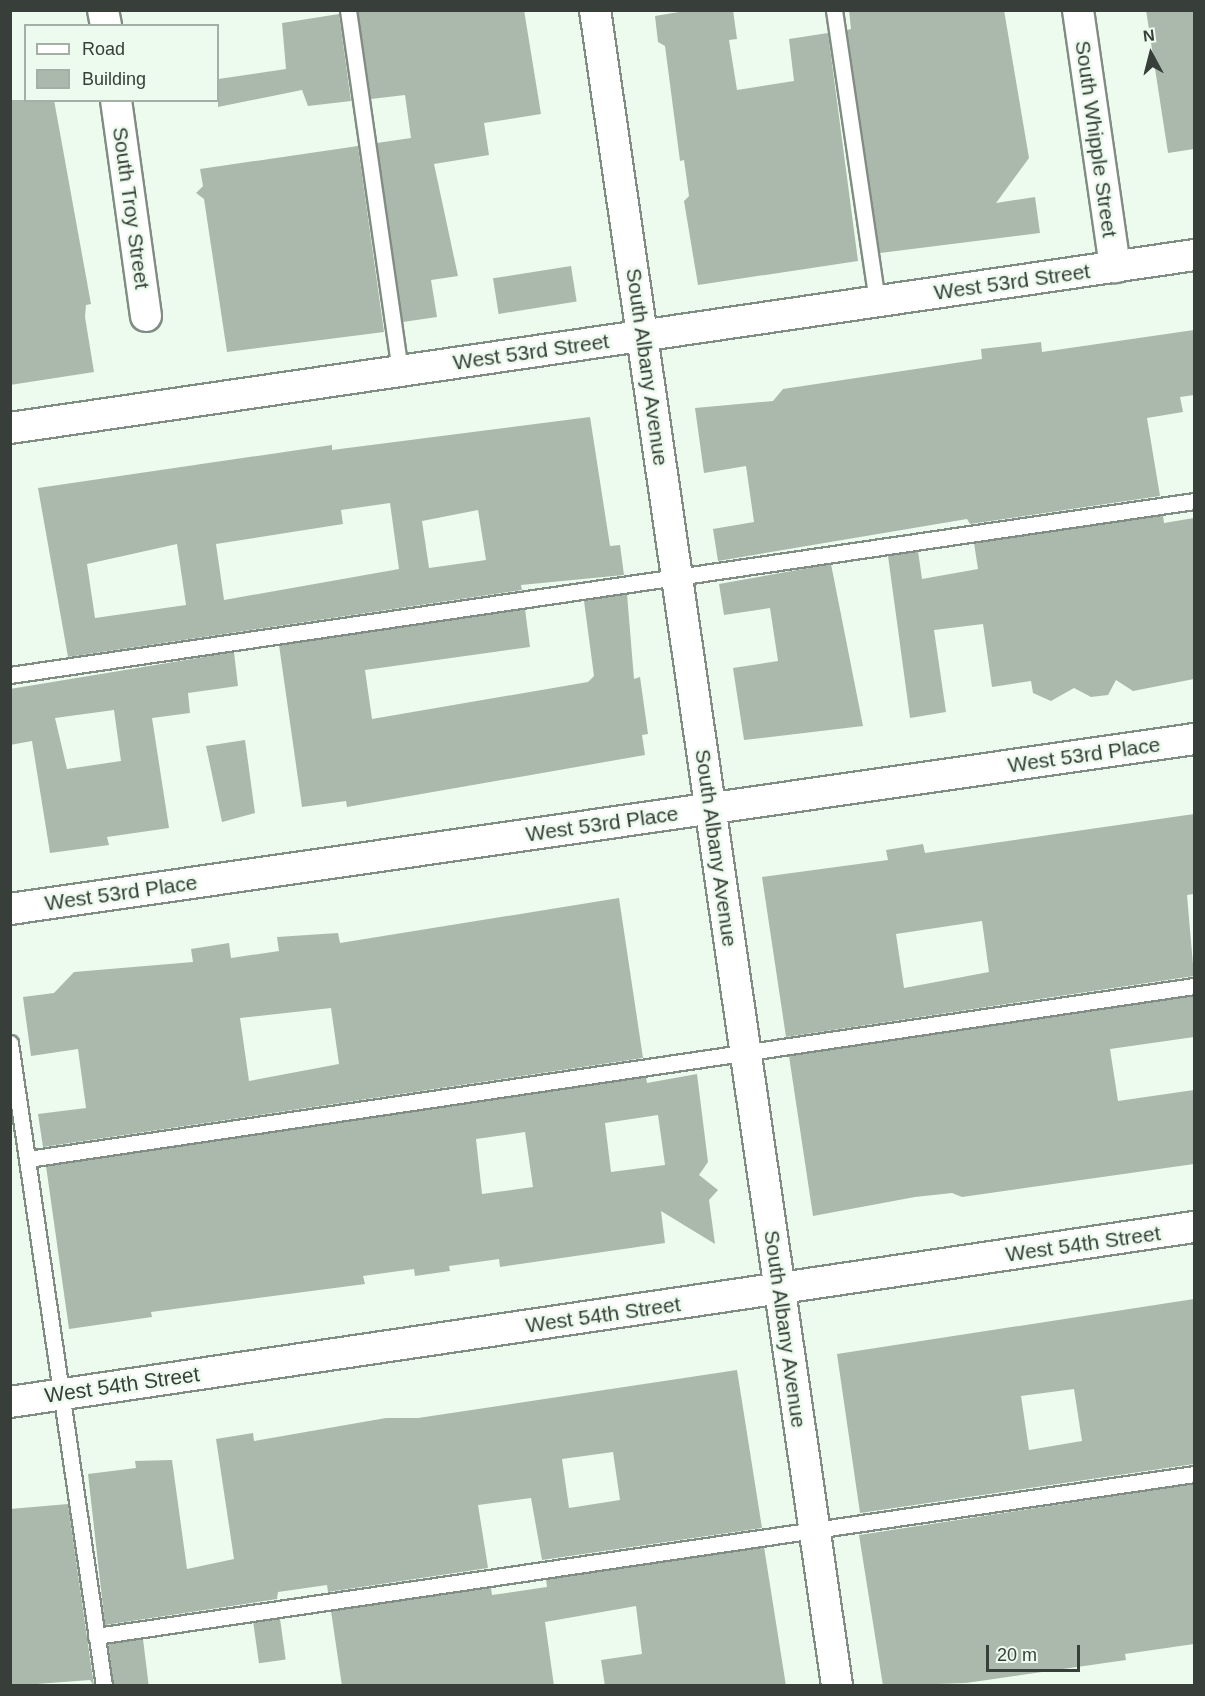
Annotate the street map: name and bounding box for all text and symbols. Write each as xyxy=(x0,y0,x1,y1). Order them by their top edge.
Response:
legend xyxy=(24,24,219,102)
north arrow xyxy=(1121,24,1181,84)
text: N xyxy=(1142,26,1156,45)
text: Road xyxy=(82,39,125,59)
street label: South Whipple Street xyxy=(1070,39,1122,239)
text: Building xyxy=(82,69,146,89)
street label: South Troy Street xyxy=(107,125,155,291)
street label: West 53rd Street xyxy=(932,259,1092,305)
street label: South Albany Avenue xyxy=(620,265,674,469)
street label: West 53rd Street xyxy=(451,329,611,375)
street label: West 53rd Place xyxy=(1006,732,1162,778)
street label: South Albany Avenue xyxy=(689,746,743,950)
street label: West 53rd Place xyxy=(524,801,680,847)
street label: West 53rd Place xyxy=(43,870,199,916)
street label: West 54th Street xyxy=(1004,1221,1162,1267)
street label: South Albany Avenue xyxy=(758,1227,812,1431)
street label: West 54th Street xyxy=(524,1292,682,1338)
street label: West 54th Street xyxy=(43,1362,201,1408)
scale bar xyxy=(989,1633,1084,1671)
text: 20 m xyxy=(997,1645,1037,1665)

